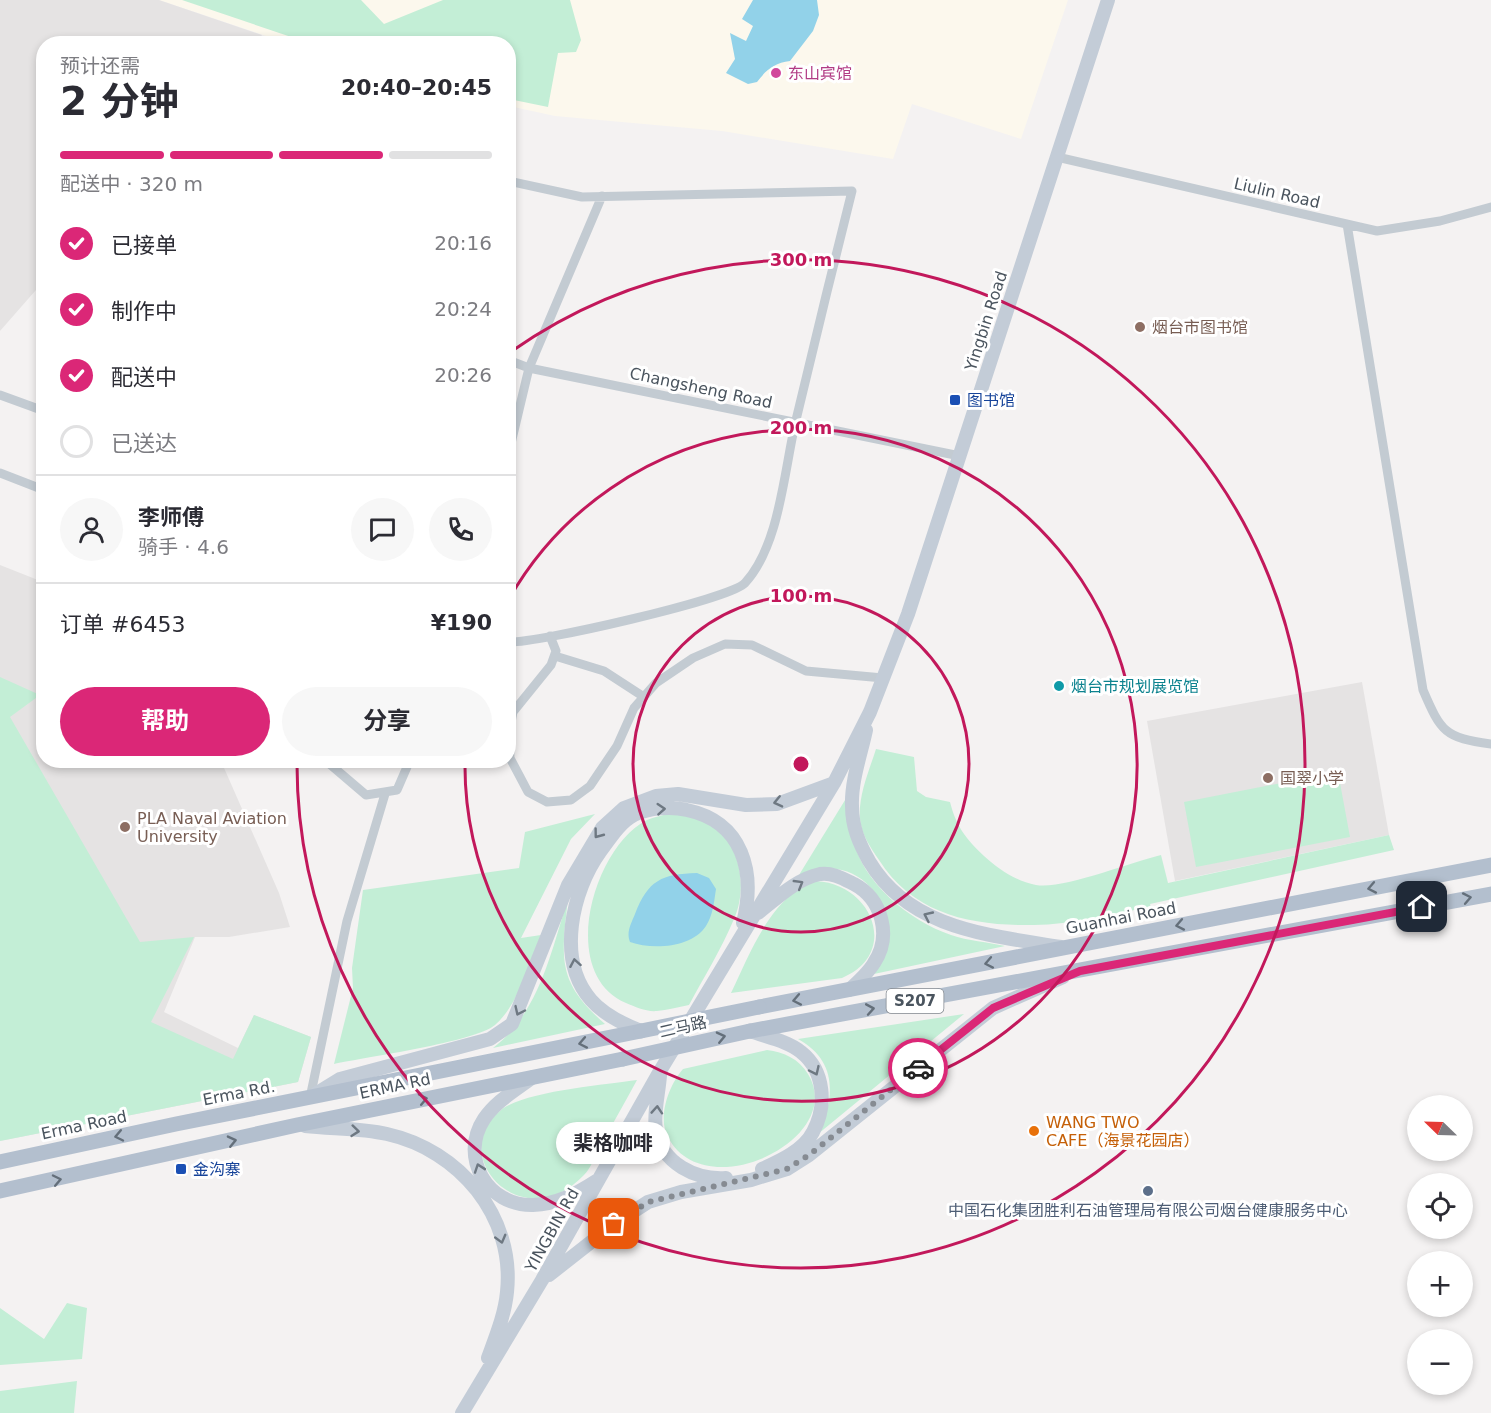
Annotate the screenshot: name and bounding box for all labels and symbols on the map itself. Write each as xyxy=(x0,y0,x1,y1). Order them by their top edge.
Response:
place label: 东山宾馆 xyxy=(788,64,852,83)
marker: 东山宾馆 xyxy=(769,66,783,80)
street label: Liulin Road xyxy=(1232,174,1322,212)
text: 300 m xyxy=(770,249,832,270)
street label: Yingbin Road xyxy=(961,269,1011,374)
place label: 烟台市图书馆 xyxy=(1152,318,1248,337)
marker: 烟台市图书馆 xyxy=(1133,320,1147,334)
street label: Changsheng Road xyxy=(628,364,774,412)
place label: 图书馆 xyxy=(967,391,1015,410)
marker: 图书馆 xyxy=(948,393,962,407)
text: 200 m xyxy=(770,417,832,438)
text: 100 m xyxy=(770,585,832,606)
place label: 烟台市规划展览馆 xyxy=(1071,677,1199,696)
marker: 烟台市规划展览馆 xyxy=(1052,679,1066,693)
centre of rings xyxy=(791,754,811,774)
place label: 国翠小学 xyxy=(1280,769,1344,788)
marker: 国翠小学 xyxy=(1261,771,1275,785)
one-way arrow xyxy=(774,795,784,808)
one-way arrow xyxy=(657,803,666,816)
place label: PLA Naval Aviation University xyxy=(137,809,287,846)
marker: PLA Naval Aviation University xyxy=(118,820,132,834)
one-way arrow xyxy=(594,827,605,838)
one-way arrow xyxy=(793,880,803,891)
one-way arrow xyxy=(1367,881,1377,894)
pin xyxy=(1396,881,1447,932)
one-way arrow xyxy=(1462,892,1472,905)
street label: Guanhai Road xyxy=(1064,898,1178,938)
one-way arrow xyxy=(923,911,934,923)
one-way arrow xyxy=(1176,918,1186,931)
one-way arrow xyxy=(984,956,994,969)
one-way arrow xyxy=(569,958,582,968)
road number: S207 xyxy=(886,989,944,1013)
one-way arrow xyxy=(793,993,803,1006)
one-way arrow xyxy=(864,1003,874,1016)
one-way arrow xyxy=(514,1005,526,1016)
street label: 二马路 xyxy=(657,1012,709,1042)
one-way arrow xyxy=(716,1031,726,1044)
one-way arrow xyxy=(579,1036,589,1049)
courier xyxy=(888,1038,948,1098)
one-way arrow xyxy=(808,1064,820,1075)
street label: ERMA Rd xyxy=(358,1069,432,1103)
street label: Erma Rd. xyxy=(201,1077,277,1109)
one-way arrow xyxy=(417,1093,427,1106)
north arrow xyxy=(1407,1095,1473,1161)
one-way arrow xyxy=(651,1106,664,1115)
street label: Erma Road xyxy=(39,1107,129,1143)
place label: WANG TWO CAFE（海景花园店） xyxy=(1046,1113,1199,1150)
callout: 棐格咖啡 xyxy=(557,1122,671,1164)
one-way arrow xyxy=(351,1124,360,1137)
marker: WANG TWO CAFE（海景花园店） xyxy=(1027,1124,1041,1138)
one-way arrow xyxy=(114,1129,124,1142)
one-way arrow xyxy=(227,1135,237,1148)
place label: 金沟寨 xyxy=(193,1160,241,1179)
marker: 金沟寨 xyxy=(174,1162,188,1176)
one-way arrow xyxy=(473,1163,486,1174)
one-way arrow xyxy=(52,1174,62,1187)
marker: 中国石化集团胜利石油管理局有限公司烟台健康服务中心 xyxy=(1141,1184,1155,1198)
street label: YINGBIN Rd xyxy=(521,1185,583,1276)
pin xyxy=(588,1198,639,1249)
place label: 中国石化集团胜利石油管理局有限公司烟台健康服务中心 xyxy=(948,1201,1348,1220)
one-way arrow xyxy=(494,1233,506,1244)

